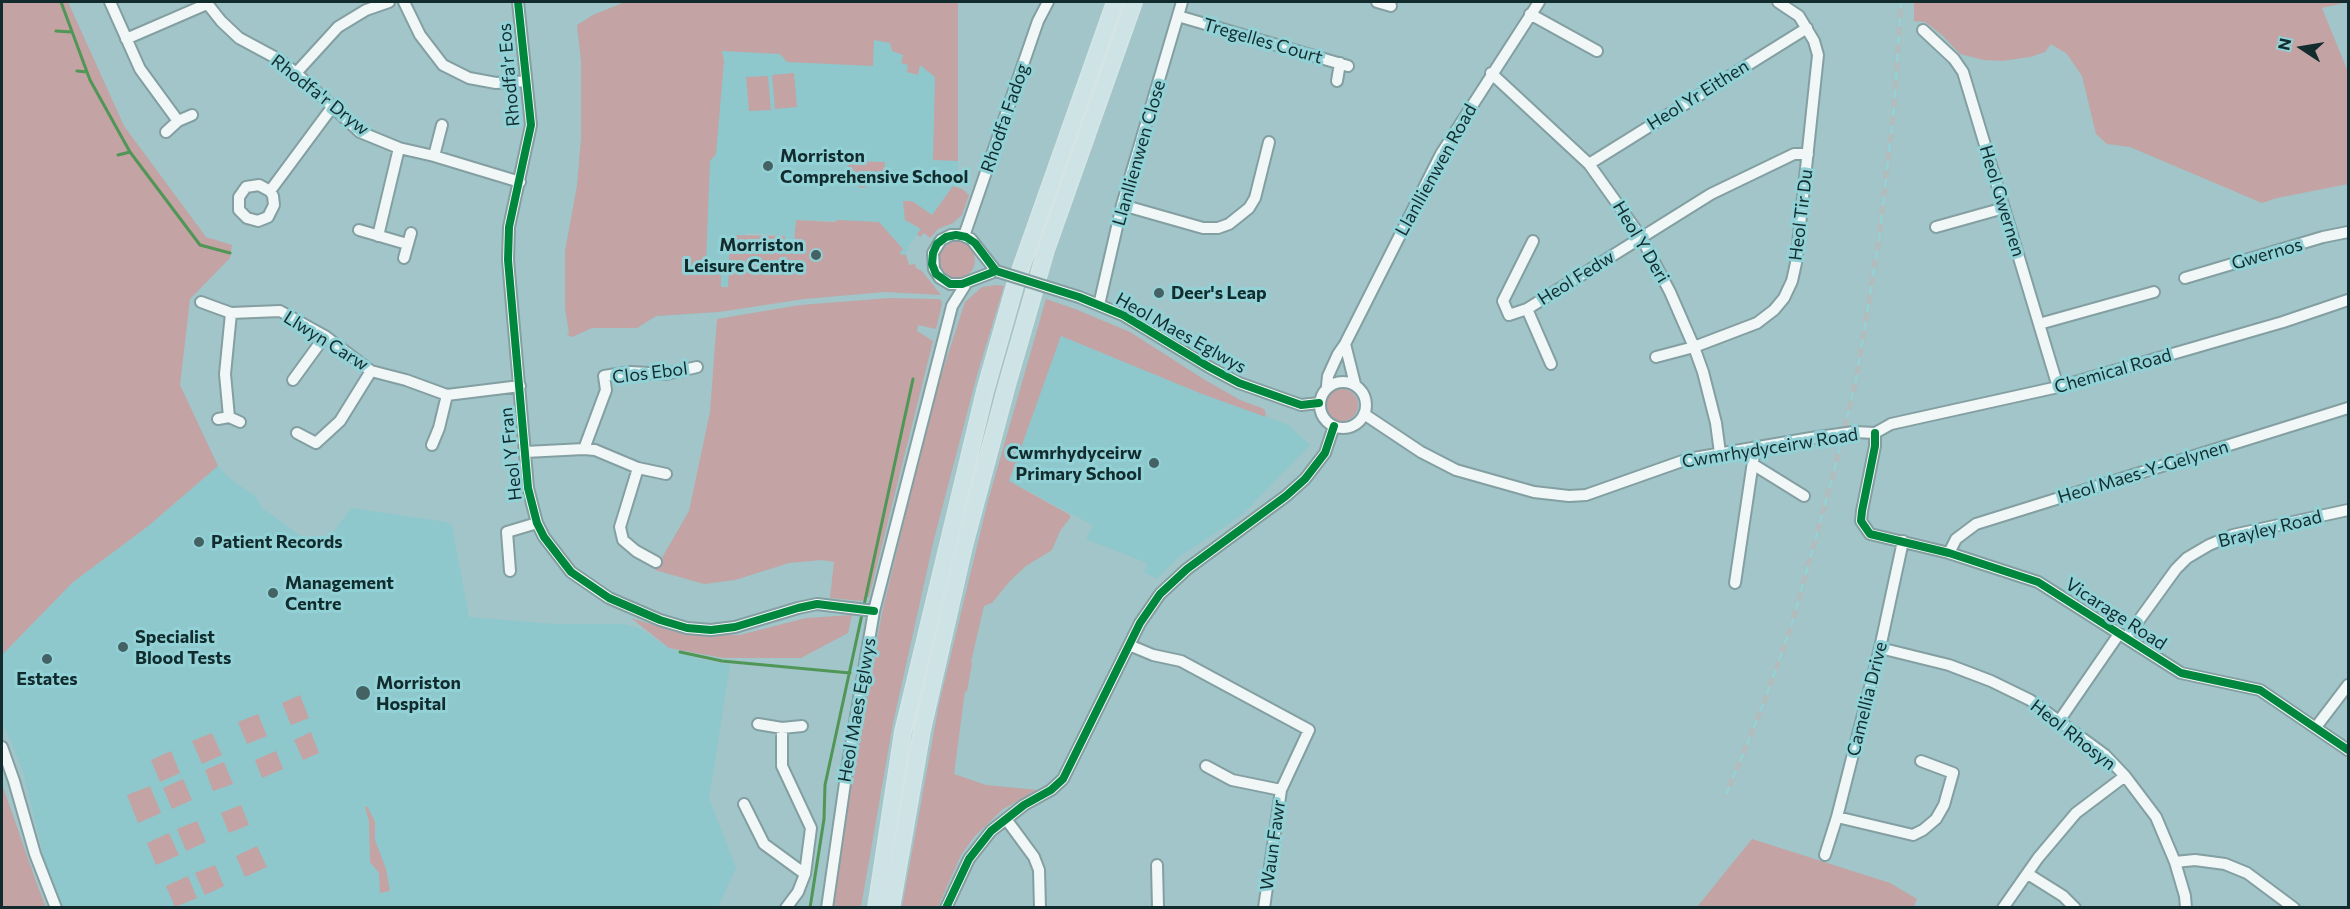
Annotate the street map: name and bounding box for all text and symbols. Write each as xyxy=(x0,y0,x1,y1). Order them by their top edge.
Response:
street label: Tregelles Court xyxy=(1201,14,1325,68)
north arrow xyxy=(2272,18,2332,78)
street label: Rhodfa'r Eos xyxy=(494,22,524,128)
text: N xyxy=(2273,36,2294,52)
street label: Rhodfa'r Dryw xyxy=(267,50,373,140)
street label: Heol Yr Eithen xyxy=(1643,55,1753,135)
street label: Rhodfa Fadog xyxy=(976,61,1034,175)
street label: Llanllienwen Close xyxy=(1108,78,1170,228)
street label: Llanllienwen Road xyxy=(1391,100,1481,240)
street label: Heol Gwernen xyxy=(1975,143,2029,259)
place label: Morriston Comprehensive School xyxy=(780,145,968,188)
marker: Morriston Comprehensive School xyxy=(761,159,775,173)
street label: Heol Tir Du xyxy=(1785,168,1817,262)
street label: Heol Y Deri xyxy=(1608,197,1674,287)
place label: Morriston Leisure Centre xyxy=(684,234,804,276)
street label: Gwernos xyxy=(2229,234,2305,274)
street label: Heol Fedw xyxy=(1534,246,1618,310)
marker: Morriston Leisure Centre xyxy=(809,248,823,262)
place label: Deer's Leap xyxy=(1171,282,1267,304)
marker: Deer's Leap xyxy=(1152,286,1166,300)
street label: Heol Maes Eglwys xyxy=(1112,288,1250,378)
street label: Llwyn Carw xyxy=(280,306,372,376)
street label: Chemical Road xyxy=(2052,344,2174,398)
street label: Clos Ebol xyxy=(611,358,689,388)
street label: Heol Y Fran xyxy=(495,406,527,502)
street label: Cwmrhydyceirw Road xyxy=(1680,423,1860,473)
street label: Heol Maes-Y-Gelynen xyxy=(2055,436,2231,508)
place label: Cwmrhydyceirw Primary School xyxy=(1007,442,1142,484)
marker: Cwmrhydyceirw Primary School xyxy=(1147,456,1161,470)
street label: Brayley Road xyxy=(2216,506,2324,552)
place label: Patient Records xyxy=(211,531,343,553)
marker: Patient Records xyxy=(192,535,206,549)
place label: Management Centre xyxy=(285,572,394,614)
street label: Vicarage Road xyxy=(2061,573,2171,655)
marker: Management Centre xyxy=(266,586,280,600)
place label: Specialist Blood Tests xyxy=(135,626,231,668)
street label: Heol Maes Eglwys xyxy=(834,636,880,784)
marker: Specialist Blood Tests xyxy=(116,640,130,654)
street label: Camellia Drive xyxy=(1842,640,1892,758)
marker: Estates xyxy=(40,652,54,666)
place label: Estates xyxy=(16,668,78,690)
place label: Morriston Hospital xyxy=(376,672,461,714)
marker: Morriston Hospital xyxy=(354,684,372,702)
street label: Heol Rhosyn xyxy=(2026,695,2120,775)
street label: Waun Fawr xyxy=(1256,798,1290,892)

